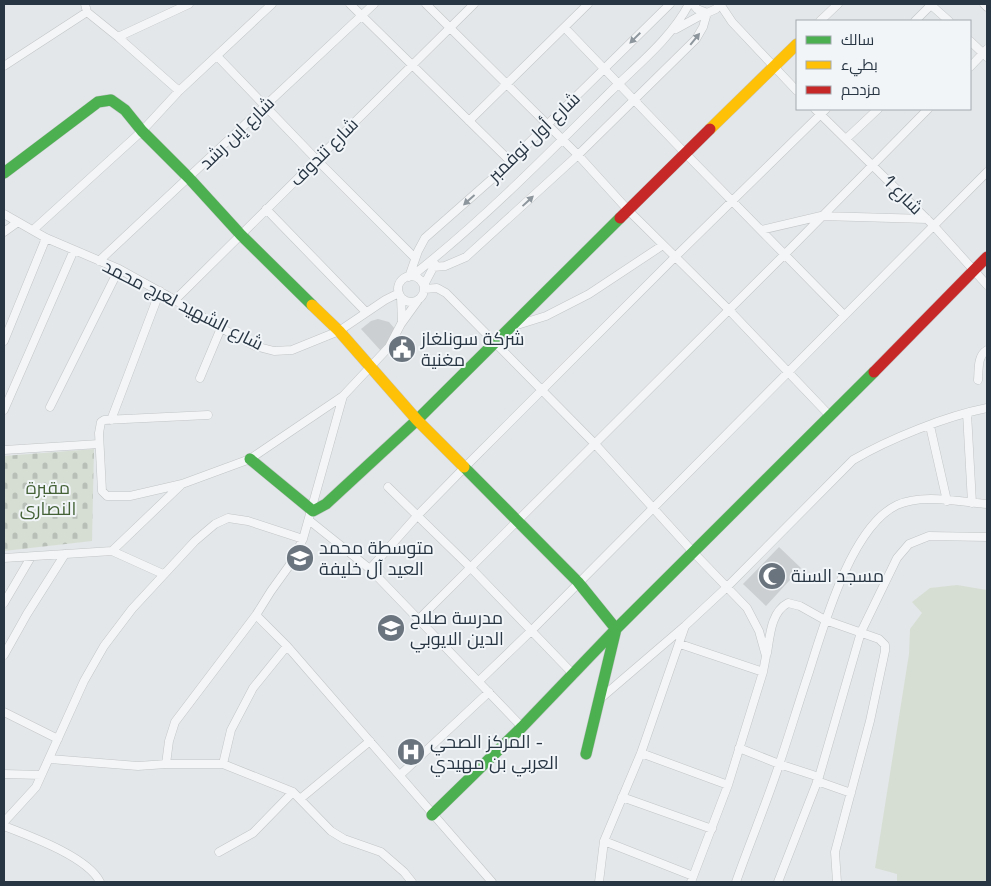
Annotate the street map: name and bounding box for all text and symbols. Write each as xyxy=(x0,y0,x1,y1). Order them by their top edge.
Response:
legend xyxy=(796,20,971,110)
text: سالك xyxy=(841,30,874,49)
one-way arrow xyxy=(629,31,641,43)
one-way arrow xyxy=(690,33,701,46)
text: بطيء xyxy=(841,55,878,77)
text: مزدحم xyxy=(841,80,881,100)
street label: شارع أول نوفمبر xyxy=(482,87,585,188)
street label: شارع إبن رشد xyxy=(194,91,280,175)
street label: شارع تندوف xyxy=(285,113,363,191)
street label: شارع 1 xyxy=(878,170,928,220)
one-way arrow xyxy=(463,194,475,206)
one-way arrow xyxy=(522,195,535,206)
street label: شارع الشهيد لعرج محمد xyxy=(99,254,267,356)
place label: شركة سونلغاز مغنية xyxy=(420,327,524,371)
public building icon: شركة سونلغاز مغنية xyxy=(387,334,417,364)
park label: مقبرة النصارى xyxy=(20,476,76,520)
place label: متوسطة محمد العيد آل خليفة xyxy=(319,536,434,580)
school or university icon: متوسطة محمد العيد آل خليفة xyxy=(285,543,315,573)
mosque icon: مسجد السنة xyxy=(757,561,787,591)
place label: مسجد السنة xyxy=(791,564,884,587)
place label: مدرسة صلاح الدين الايوبي xyxy=(410,606,504,653)
school or university icon: مدرسة صلاح الدين الايوبي xyxy=(376,613,406,643)
place label: المركز الصحي - العربي بن مهيدي xyxy=(430,730,558,777)
hospital icon: المركز الصحي - العربي بن مهيدي xyxy=(396,737,426,767)

